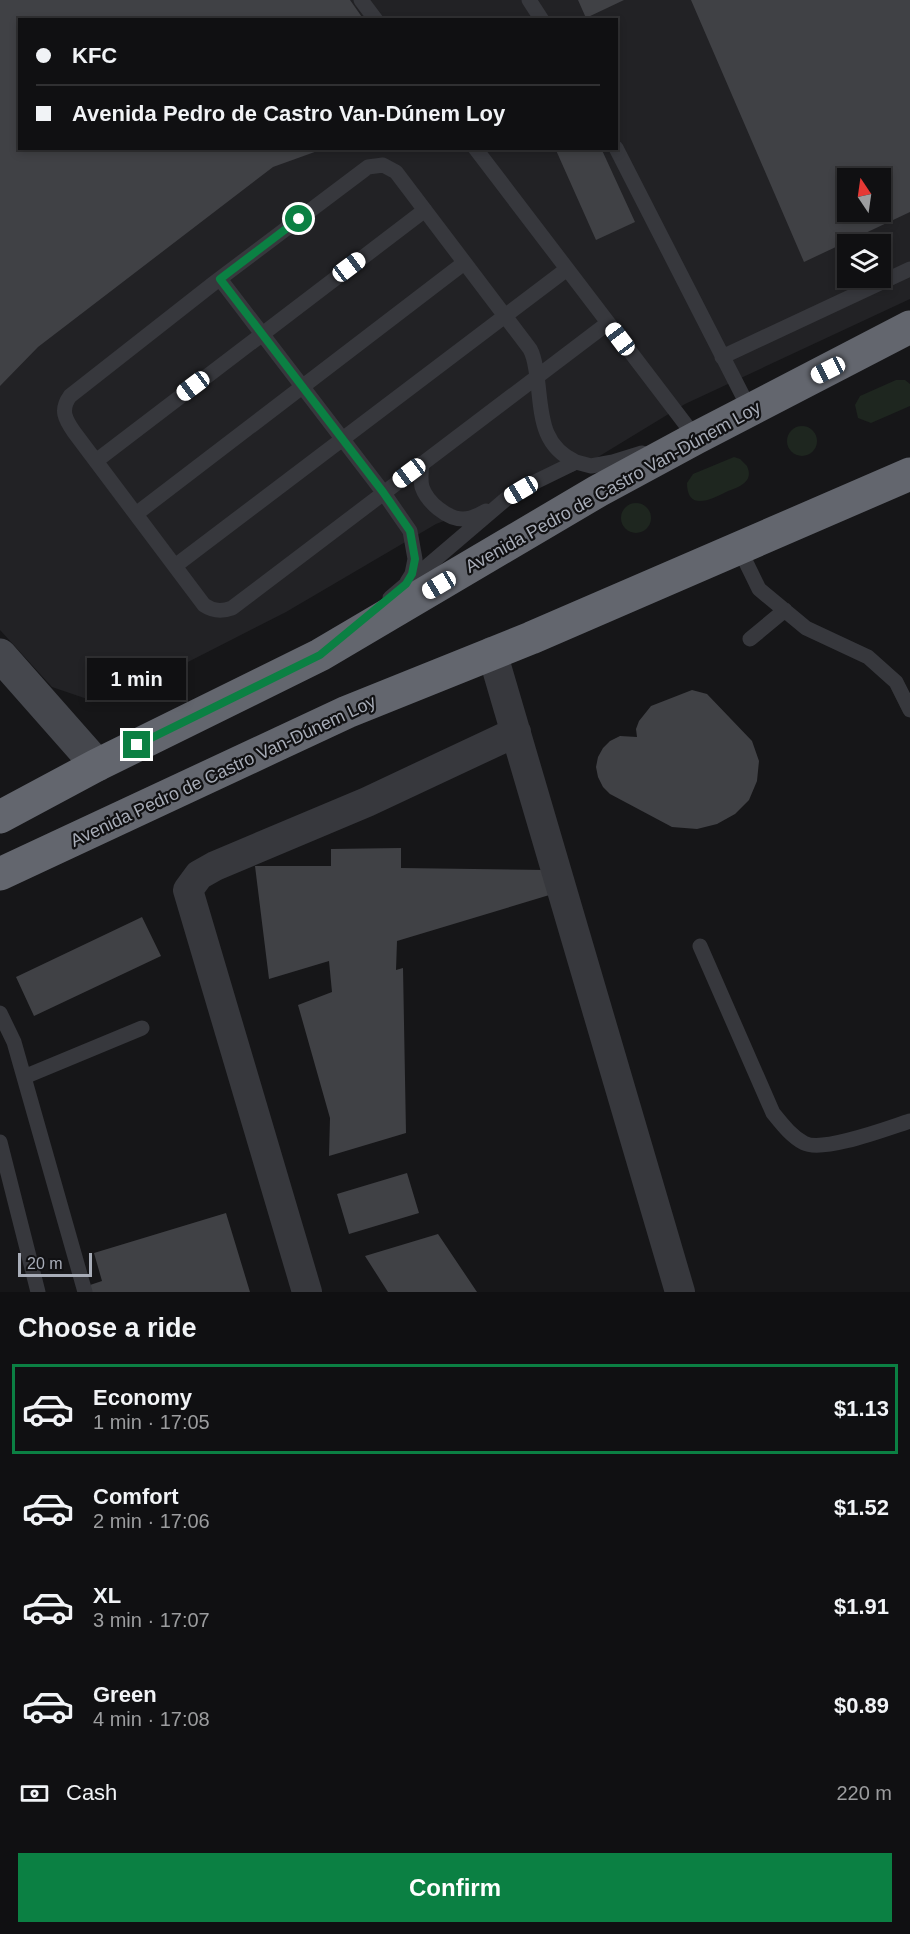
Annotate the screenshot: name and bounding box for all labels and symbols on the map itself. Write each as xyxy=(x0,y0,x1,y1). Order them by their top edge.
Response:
north arrow xyxy=(837,168,891,222)
route start xyxy=(285,205,312,232)
car xyxy=(329,249,369,285)
car xyxy=(602,319,638,359)
car xyxy=(808,354,848,386)
car xyxy=(173,368,213,404)
street label: Avenida Pedro de Castro Van-Dúnem Loy xyxy=(462,397,764,577)
car xyxy=(389,455,429,491)
car xyxy=(501,473,541,507)
car xyxy=(419,568,459,602)
callout: 1 min xyxy=(88,658,186,700)
street label: Avenida Pedro de Castro Van-Dúnem Loy xyxy=(67,691,379,851)
route end xyxy=(123,731,150,758)
scale bar xyxy=(18,1250,92,1278)

